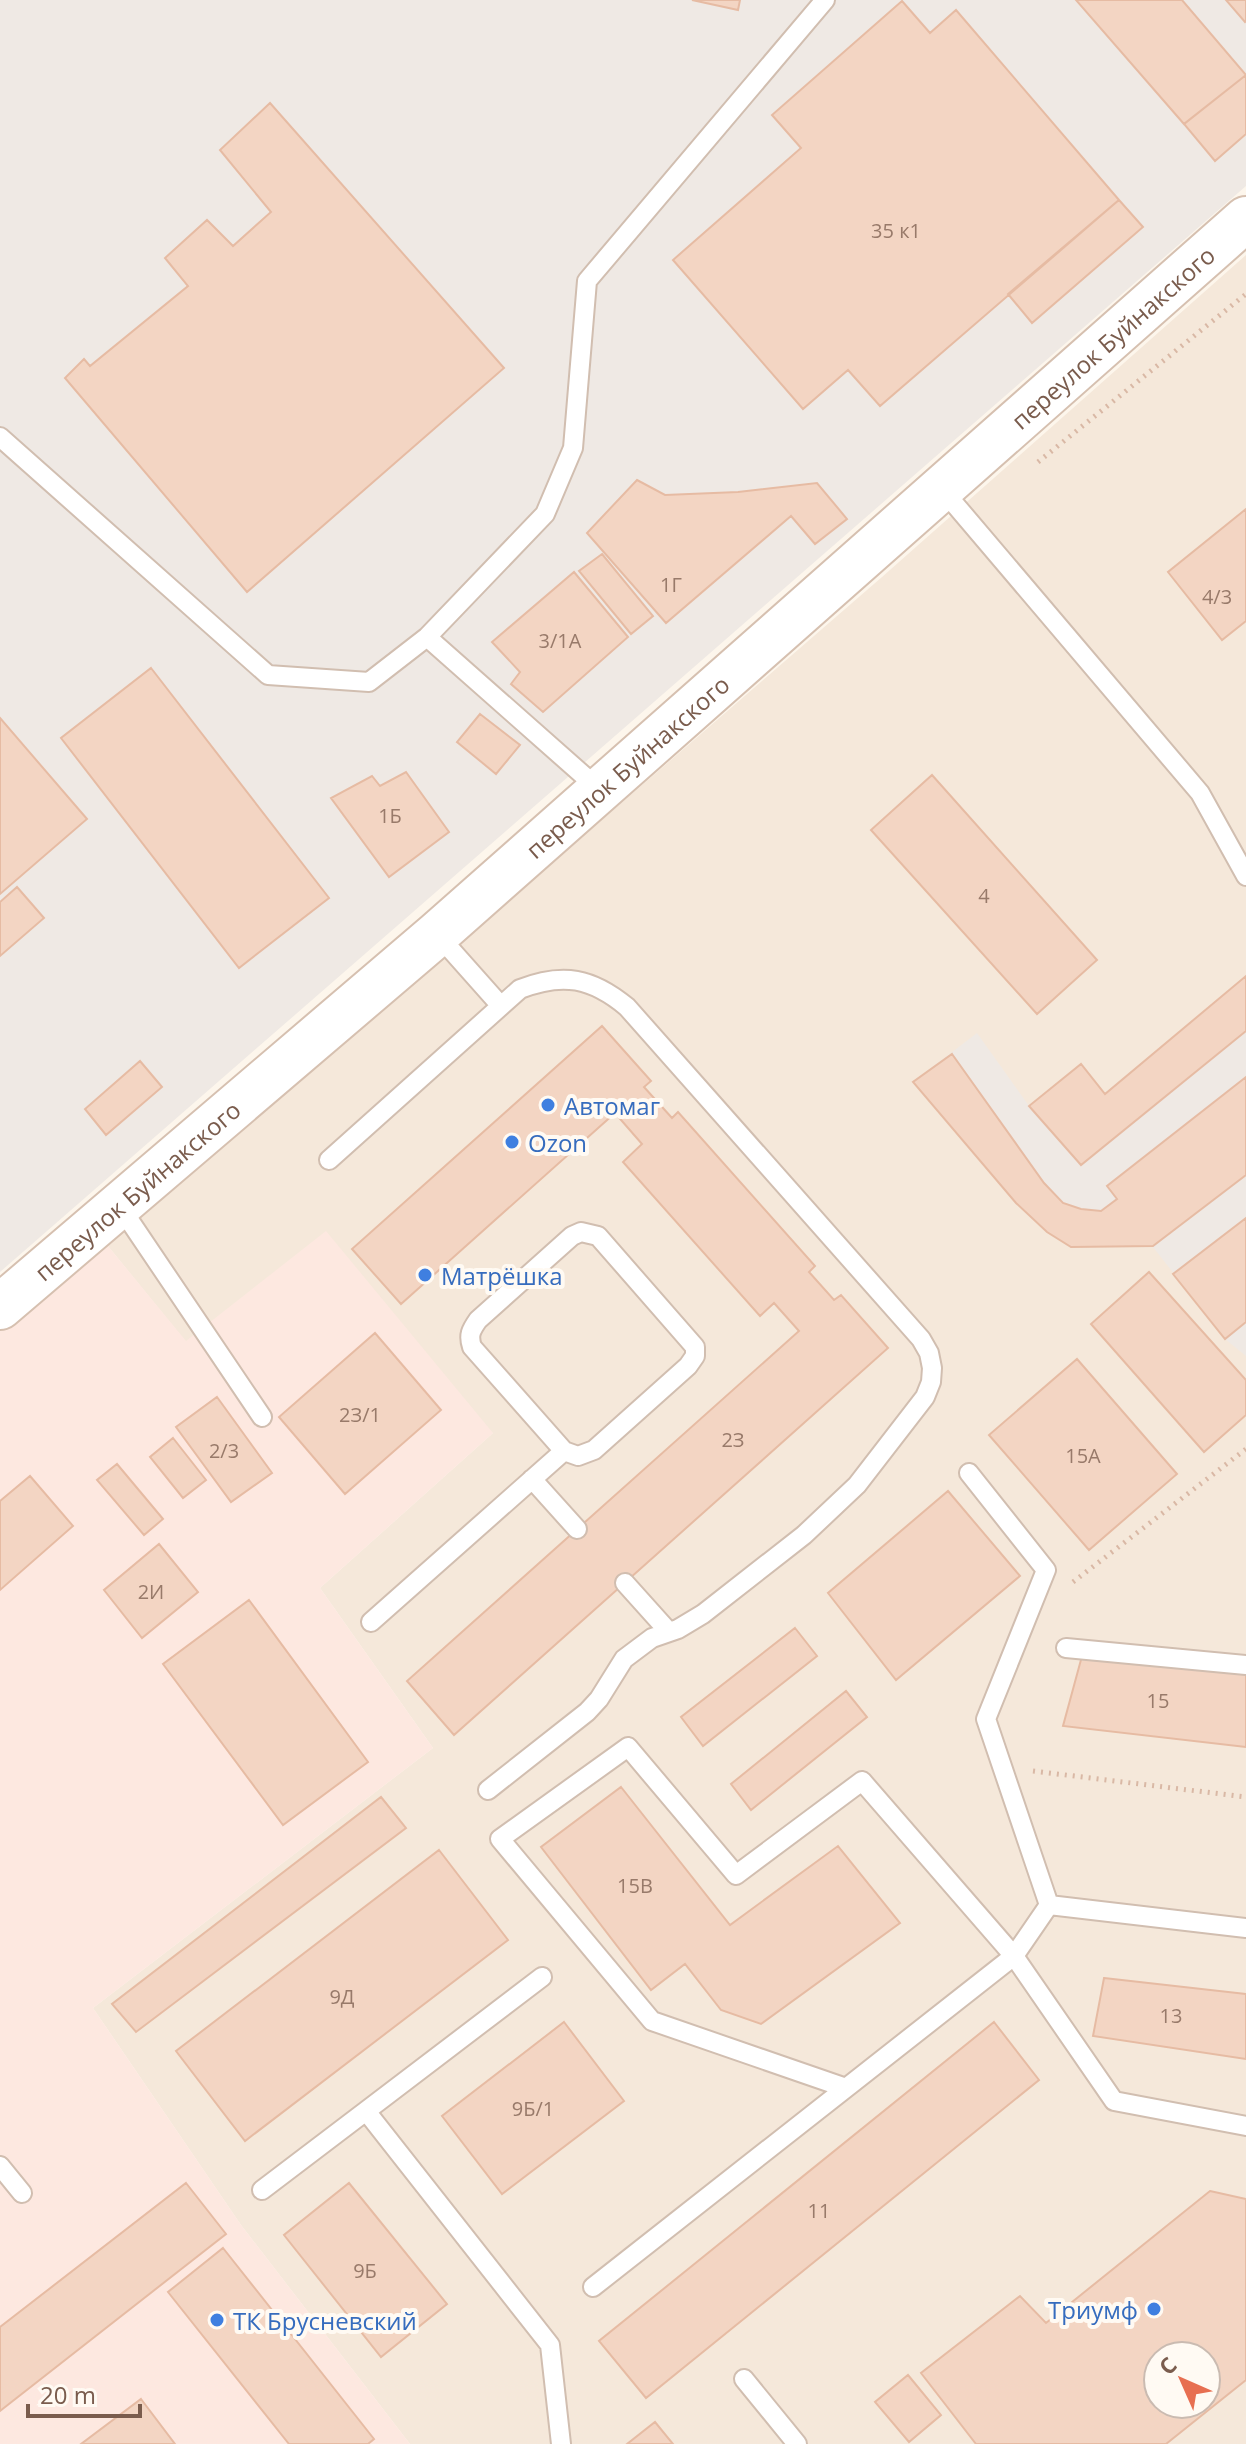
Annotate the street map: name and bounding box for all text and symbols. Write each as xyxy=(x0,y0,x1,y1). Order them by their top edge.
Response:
house number: 35 к1 xyxy=(871,217,921,244)
street label: переулок Буйнакского xyxy=(1004,238,1221,436)
house number: 1Г xyxy=(660,571,682,598)
house number: 4/3 xyxy=(1202,583,1232,610)
house number: 3/1А xyxy=(539,627,582,654)
street label: переулок Буйнакского xyxy=(518,667,736,865)
house number: 1Б xyxy=(378,802,402,829)
house number: 4 xyxy=(978,882,990,909)
place label: Автомаг xyxy=(564,1089,660,1122)
street label: переулок Буйнакского xyxy=(27,1093,247,1288)
marker: Автомаг xyxy=(539,1096,557,1114)
place label: Ozon xyxy=(528,1126,587,1159)
marker: Ozon xyxy=(503,1133,521,1151)
place label: Матрёшка xyxy=(441,1259,562,1292)
marker: Матрёшка xyxy=(416,1266,434,1284)
house number: 2З/1 xyxy=(339,1401,381,1428)
house number: 2З xyxy=(721,1426,745,1453)
house number: 2/3 xyxy=(209,1437,239,1464)
house number: 15А xyxy=(1065,1442,1101,1469)
house number: 2И xyxy=(138,1578,164,1605)
house number: 15 xyxy=(1147,1687,1169,1714)
house number: 15В xyxy=(617,1872,653,1899)
house number: 9Д xyxy=(329,1983,355,2010)
house number: 13 xyxy=(1160,2002,1182,2029)
house number: 9Б/1 xyxy=(512,2095,554,2122)
house number: 11 xyxy=(808,2197,830,2224)
house number: 9Б xyxy=(353,2257,377,2284)
place label: Триумф xyxy=(1048,2293,1138,2326)
marker: Триумф xyxy=(1145,2300,1163,2318)
place label: ТК Брусневский xyxy=(233,2304,417,2337)
marker: ТК Брусневский xyxy=(208,2311,226,2329)
north arrow xyxy=(1142,2340,1222,2420)
text: С xyxy=(1152,2350,1183,2381)
scale bar xyxy=(28,2368,140,2418)
text: 20 m xyxy=(40,2378,96,2411)

